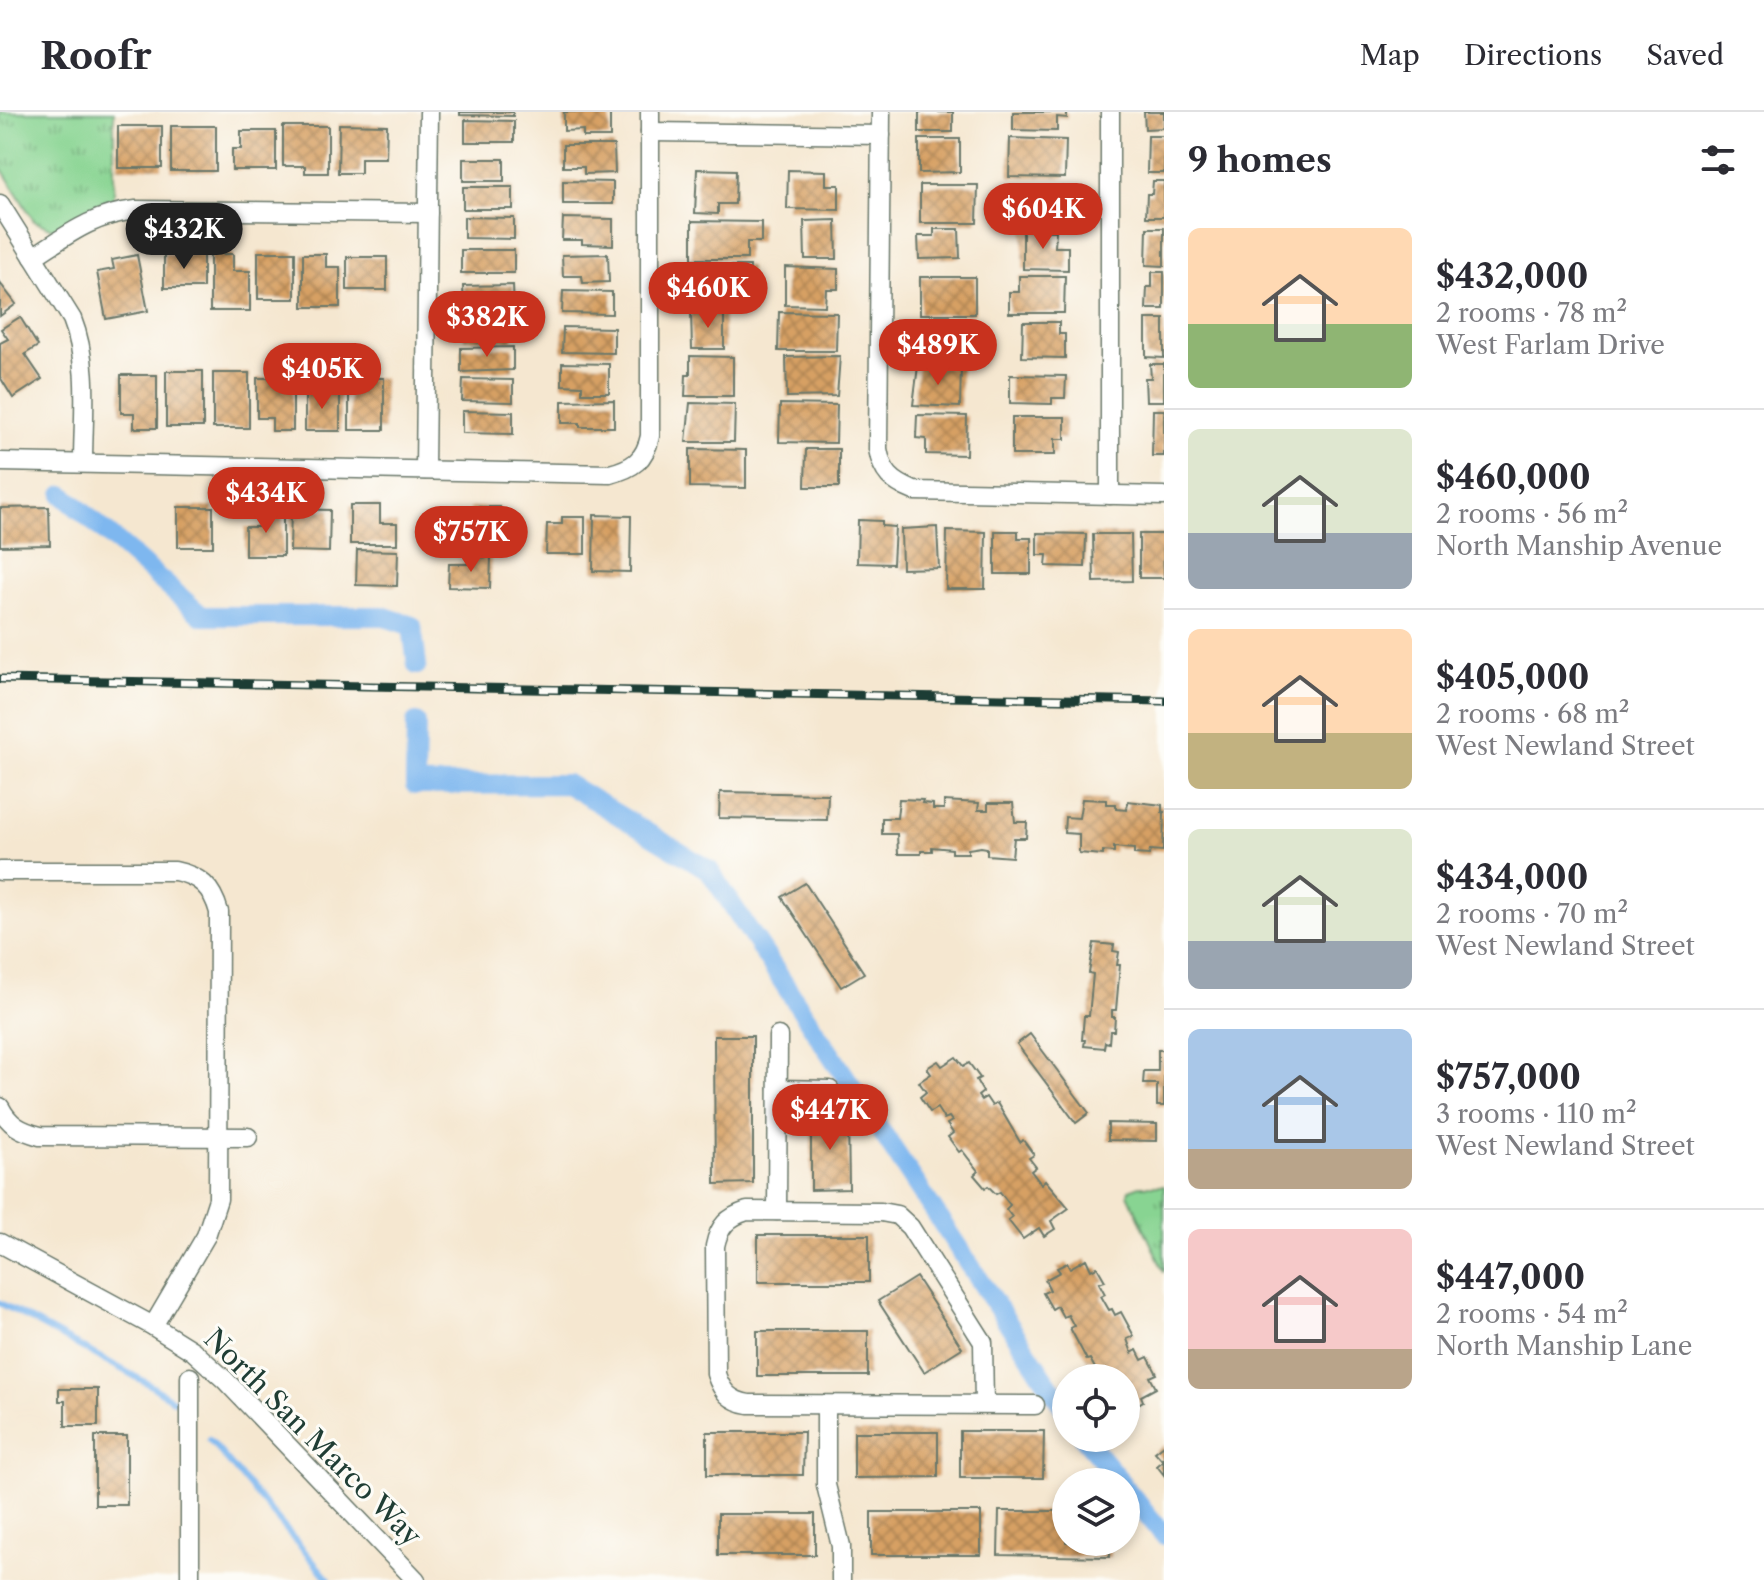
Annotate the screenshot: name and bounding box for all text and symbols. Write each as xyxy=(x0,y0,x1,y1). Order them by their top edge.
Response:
text: Roofr xyxy=(40,32,152,79)
text: Map xyxy=(1360,38,1420,72)
text: Directions xyxy=(1464,38,1602,72)
text: Saved xyxy=(1646,38,1724,72)
icon: filters xyxy=(1696,138,1740,182)
text: 9 homes xyxy=(1188,139,1332,181)
pin: $604K xyxy=(987,183,1099,251)
text: $604K xyxy=(1002,193,1084,225)
pin: $432K xyxy=(128,203,240,271)
text: $432K xyxy=(144,213,224,245)
text: $432,000 xyxy=(1436,255,1588,297)
icon: home xyxy=(1252,260,1348,356)
pin: $460K xyxy=(652,262,764,330)
text: $460K xyxy=(667,272,749,304)
pin: $382K xyxy=(431,291,543,359)
text: 2 rooms · 78 m² xyxy=(1436,297,1627,329)
text: $382K xyxy=(446,301,528,333)
pin: $489K xyxy=(882,319,994,387)
text: $489K xyxy=(897,329,979,361)
text: West Farlam Drive xyxy=(1436,329,1665,361)
pin: $405K xyxy=(266,343,378,411)
text: $405K xyxy=(281,353,363,385)
text: $460,000 xyxy=(1436,456,1591,498)
icon: home xyxy=(1252,461,1348,557)
pin: $434K xyxy=(210,467,322,535)
text: $434K xyxy=(226,477,306,509)
text: 2 rooms · 56 m² xyxy=(1436,498,1628,530)
pin: $757K xyxy=(415,506,527,574)
text: $757K xyxy=(433,516,509,548)
text: North Manship Avenue xyxy=(1436,530,1722,562)
text: $405,000 xyxy=(1436,656,1589,698)
icon: home xyxy=(1252,661,1348,757)
text: 2 rooms · 68 m² xyxy=(1436,698,1629,730)
text: West Newland Street xyxy=(1436,730,1695,762)
text: $434,000 xyxy=(1436,856,1588,898)
icon: home xyxy=(1252,861,1348,957)
text: 2 rooms · 70 m² xyxy=(1436,898,1628,930)
text: West Newland Street xyxy=(1436,930,1695,962)
text: $757,000 xyxy=(1436,1056,1581,1098)
icon: home xyxy=(1252,1061,1348,1157)
pin: $447K xyxy=(774,1084,886,1152)
text: $447K xyxy=(790,1094,870,1126)
text: 3 rooms · 110 m² xyxy=(1436,1098,1637,1130)
text: West Newland Street xyxy=(1436,1130,1695,1162)
text: $447,000 xyxy=(1436,1256,1585,1298)
icon: home xyxy=(1252,1261,1348,1357)
text: 2 rooms · 54 m² xyxy=(1436,1298,1628,1330)
street label: North San Marco Way xyxy=(197,1321,429,1553)
text: North Manship Lane xyxy=(1436,1330,1692,1362)
map controls xyxy=(1052,1364,1140,1556)
button: locate xyxy=(1052,1364,1140,1452)
button: layers xyxy=(1052,1468,1140,1556)

